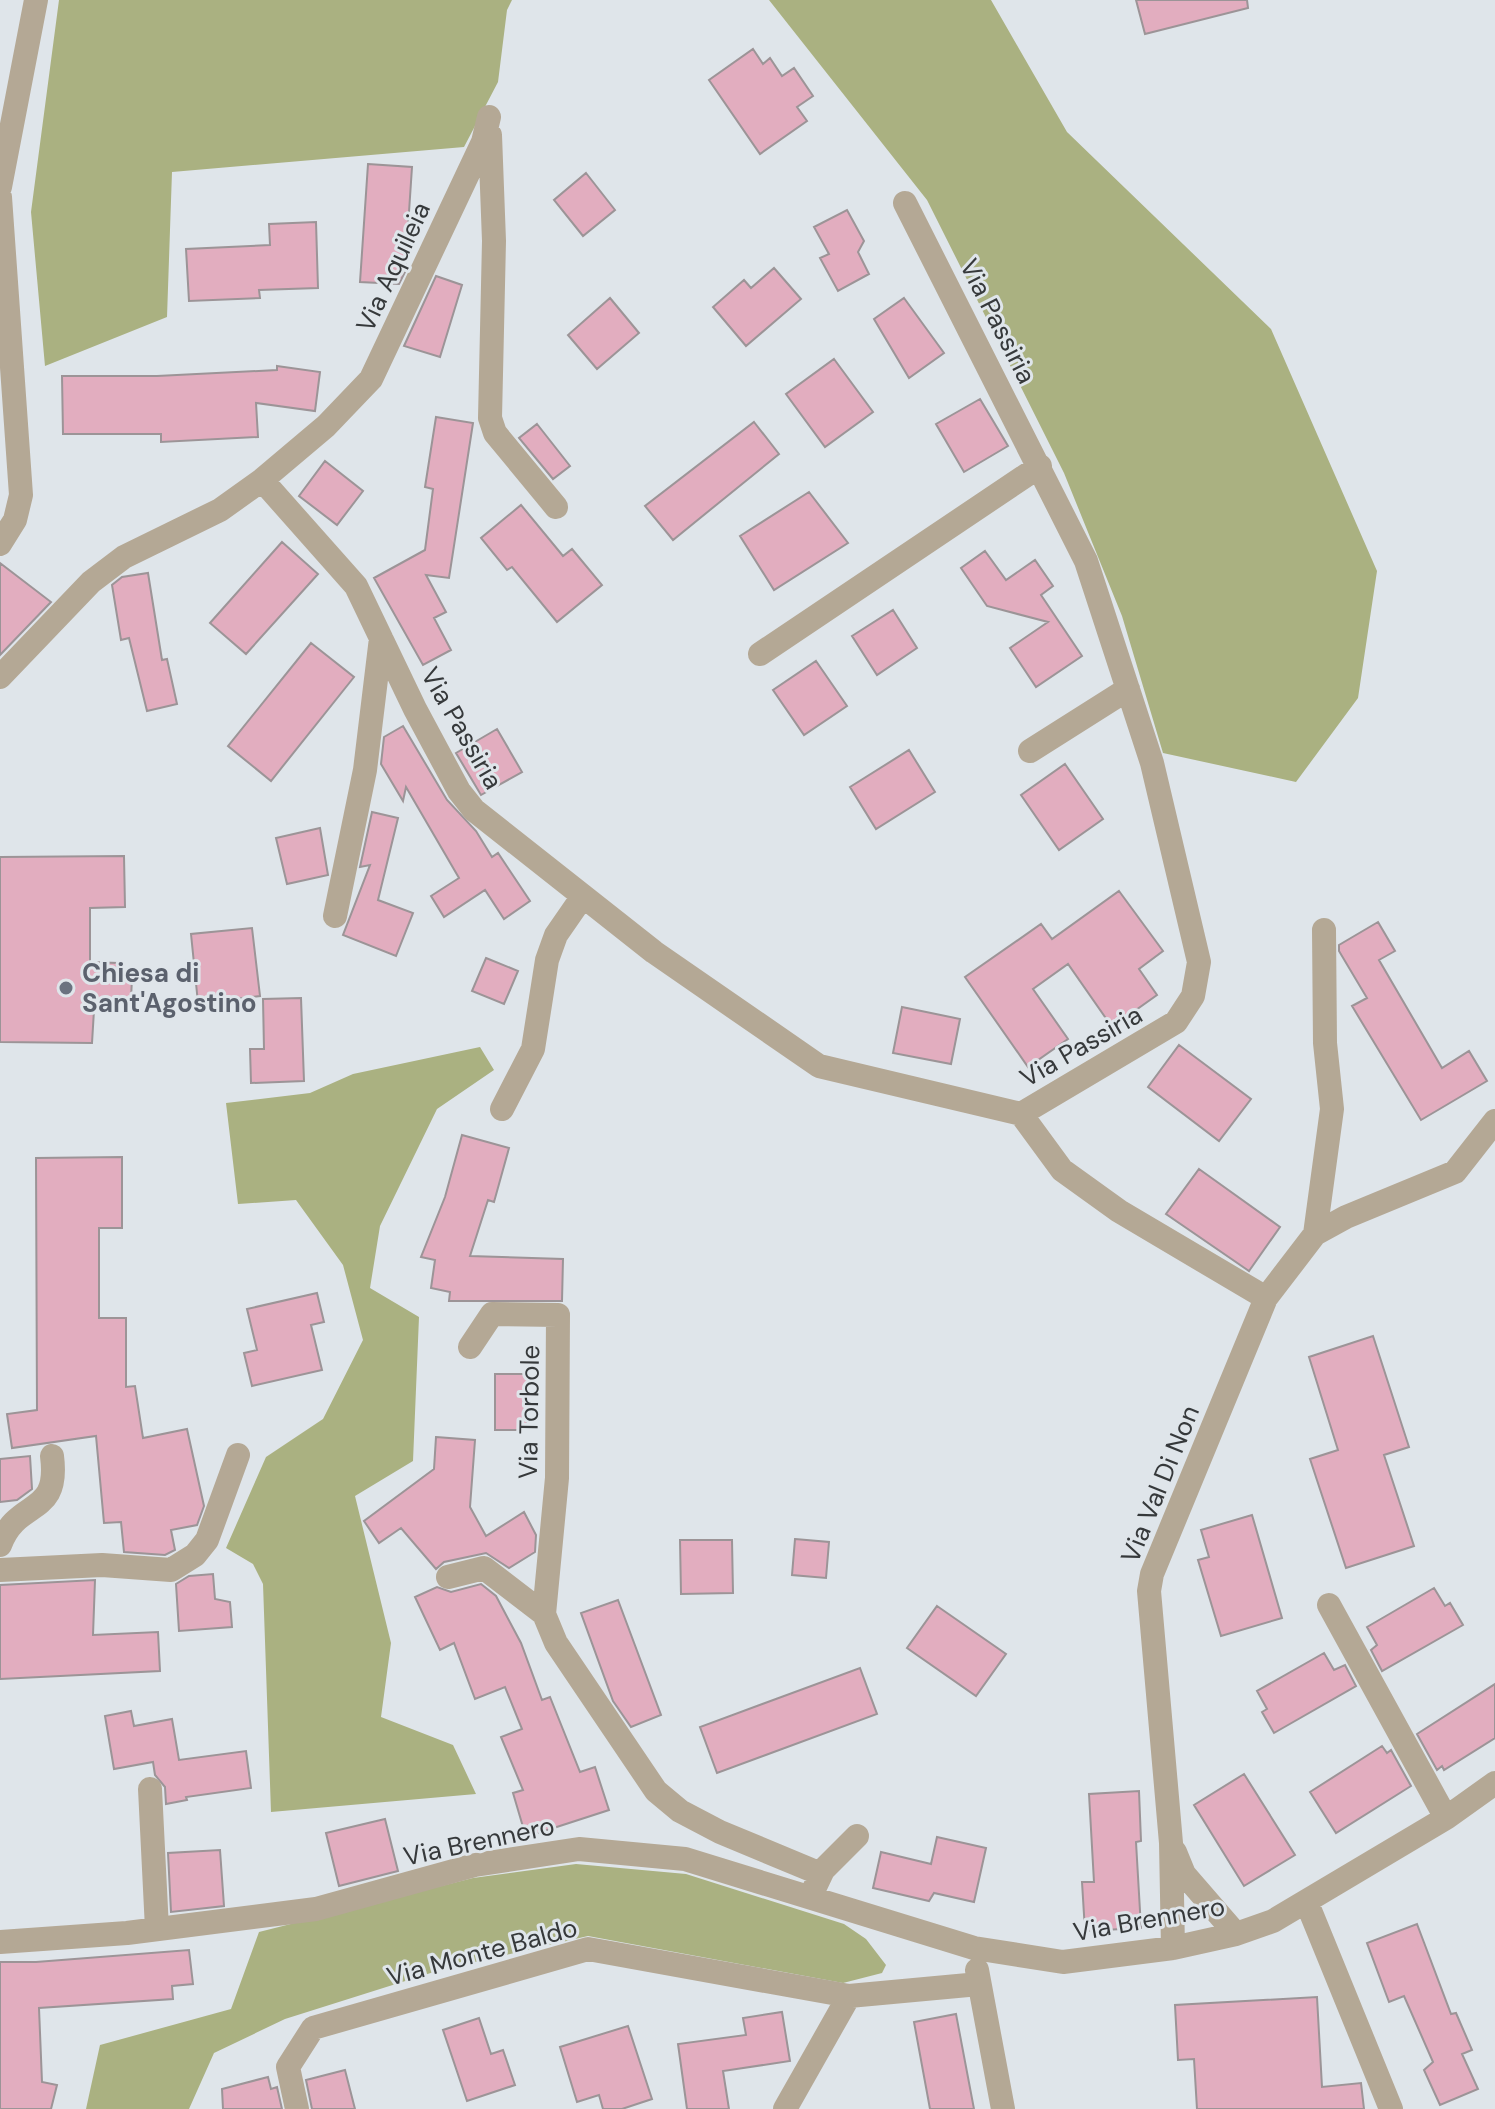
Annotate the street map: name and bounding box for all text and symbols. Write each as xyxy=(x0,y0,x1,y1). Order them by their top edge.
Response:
street label: Via Aquileia xyxy=(348,197,438,337)
street label: Via Passiria xyxy=(952,253,1044,389)
street label: Via Passiria xyxy=(413,661,511,795)
place label: Chiesa di Sant'Agostino xyxy=(82,956,257,1020)
marker: Chiesa di Sant'Agostino xyxy=(57,979,75,997)
street label: Via Passiria xyxy=(1014,997,1148,1095)
street label: Via Torbole xyxy=(511,1345,547,1479)
street label: Via Val Di Non xyxy=(1113,1400,1207,1568)
street label: Via Brennero xyxy=(400,1808,558,1874)
street label: Via Brennero xyxy=(1070,1889,1228,1949)
street label: Via Monte Baldo xyxy=(383,1910,581,1994)

